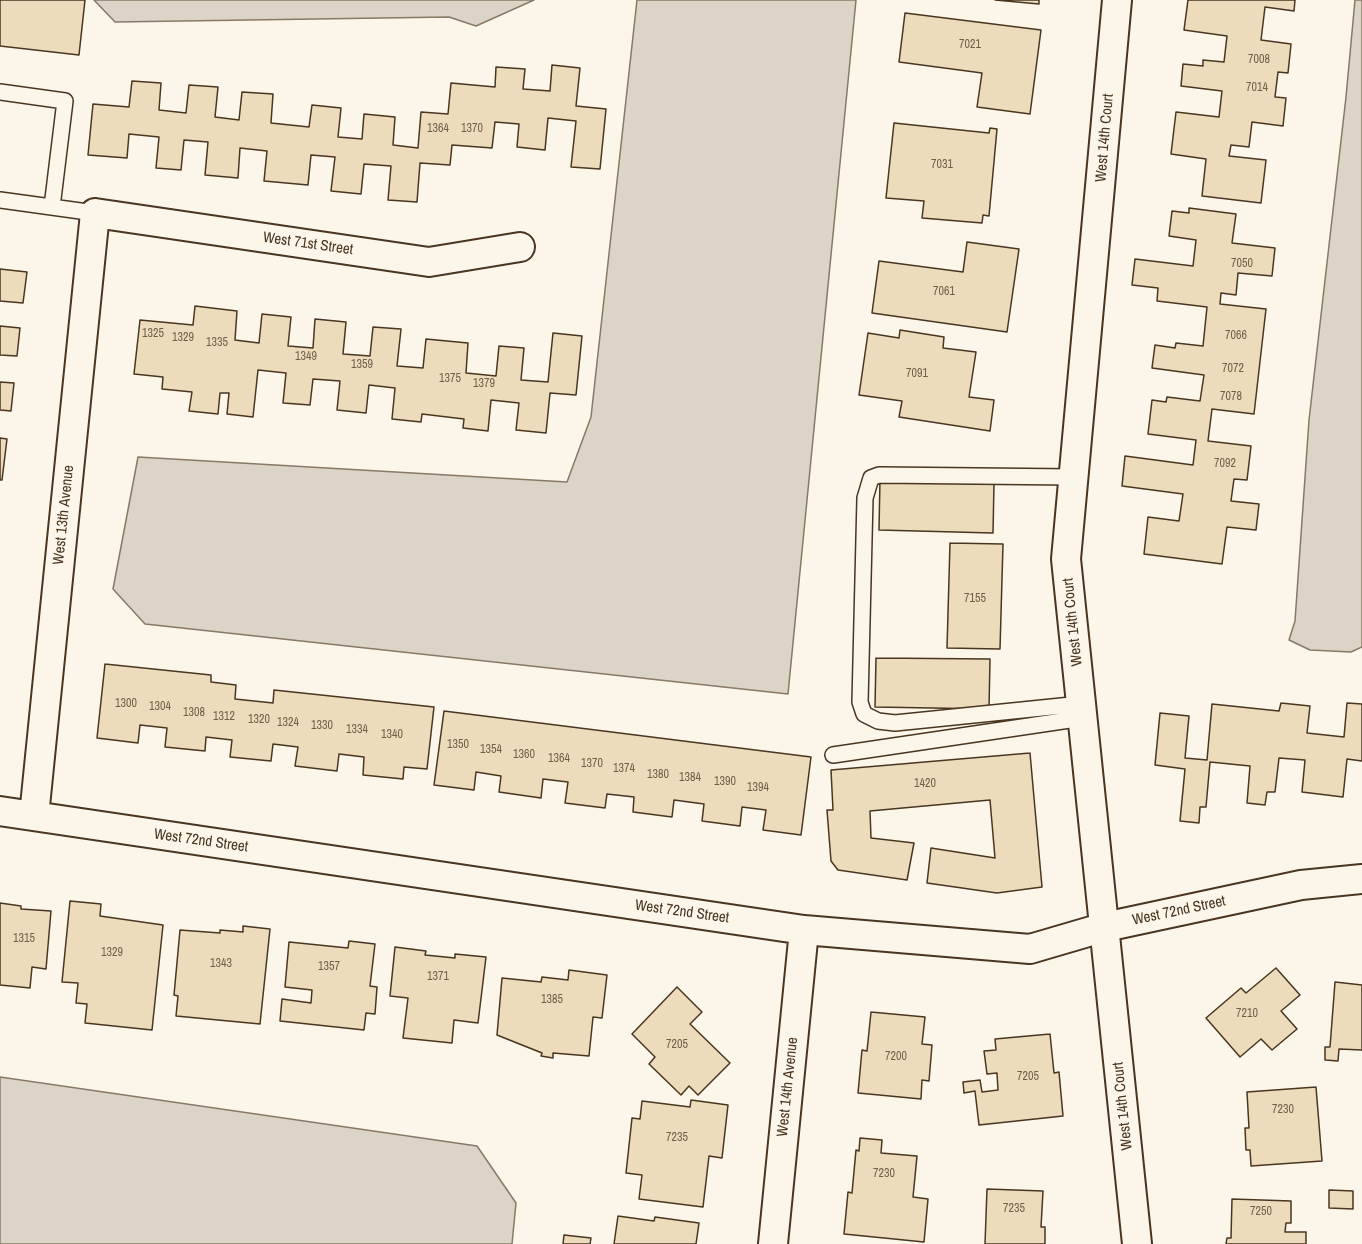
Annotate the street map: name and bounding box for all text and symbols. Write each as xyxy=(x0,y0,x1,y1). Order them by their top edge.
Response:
house number: 7021 xyxy=(959,38,981,52)
house number: 7008 xyxy=(1248,53,1270,67)
house number: 7014 xyxy=(1246,81,1268,95)
street label: West 14th Court xyxy=(1092,93,1118,183)
house number: 1364 xyxy=(427,122,449,136)
house number: 1370 xyxy=(461,122,483,136)
house number: 7031 xyxy=(931,158,953,172)
street label: West 71st Street xyxy=(262,229,354,259)
house number: 7050 xyxy=(1231,257,1253,271)
house number: 7061 xyxy=(933,285,955,299)
house number: 1325 xyxy=(142,327,164,341)
house number: 7066 xyxy=(1225,329,1247,343)
house number: 1329 xyxy=(172,331,194,345)
house number: 1335 xyxy=(206,336,228,350)
house number: 1349 xyxy=(295,350,317,364)
house number: 1359 xyxy=(351,358,373,372)
house number: 7072 xyxy=(1222,362,1244,376)
house number: 7091 xyxy=(906,367,928,381)
house number: 1375 xyxy=(439,372,461,386)
house number: 1379 xyxy=(473,377,495,391)
house number: 7078 xyxy=(1220,390,1242,404)
house number: 7092 xyxy=(1214,457,1236,471)
street label: West 13th Avenue xyxy=(50,464,78,566)
street label: West 14th Court xyxy=(1059,577,1087,667)
house number: 7155 xyxy=(964,592,986,606)
house number: 1300 xyxy=(115,697,137,711)
house number: 1304 xyxy=(149,700,171,714)
house number: 1308 xyxy=(183,706,205,720)
house number: 1312 xyxy=(213,710,235,724)
house number: 1320 xyxy=(248,713,270,727)
house number: 1324 xyxy=(277,716,299,730)
house number: 1330 xyxy=(311,719,333,733)
house number: 1334 xyxy=(346,723,368,737)
house number: 1340 xyxy=(381,728,403,742)
house number: 1350 xyxy=(447,738,469,752)
house number: 1354 xyxy=(480,743,502,757)
house number: 1360 xyxy=(513,748,535,762)
house number: 1364 xyxy=(548,752,570,766)
house number: 1370 xyxy=(581,757,603,771)
house number: 1374 xyxy=(613,762,635,776)
house number: 1380 xyxy=(647,768,669,782)
house number: 1384 xyxy=(679,771,701,785)
house number: 1390 xyxy=(714,775,736,789)
house number: 1420 xyxy=(914,777,936,791)
house number: 1394 xyxy=(747,781,769,795)
street label: West 72nd Street xyxy=(153,825,249,857)
street label: West 72nd Street xyxy=(1131,892,1227,930)
street label: West 72nd Street xyxy=(634,896,730,928)
house number: 1315 xyxy=(13,932,35,946)
house number: 1329 xyxy=(101,946,123,960)
house number: 1343 xyxy=(210,957,232,971)
house number: 1357 xyxy=(318,960,340,974)
house number: 1371 xyxy=(427,970,449,984)
house number: 1385 xyxy=(541,993,563,1007)
house number: 7210 xyxy=(1236,1007,1258,1021)
street label: West 14th Avenue xyxy=(774,1036,802,1138)
house number: 7205 xyxy=(666,1038,688,1052)
house number: 7200 xyxy=(885,1050,907,1064)
street label: West 14th Court xyxy=(1109,1061,1137,1151)
house number: 7205 xyxy=(1017,1070,1039,1084)
house number: 7230 xyxy=(1272,1103,1294,1117)
house number: 7235 xyxy=(666,1131,688,1145)
house number: 7230 xyxy=(873,1167,895,1181)
house number: 7235 xyxy=(1003,1202,1025,1216)
house number: 7250 xyxy=(1250,1205,1272,1219)

